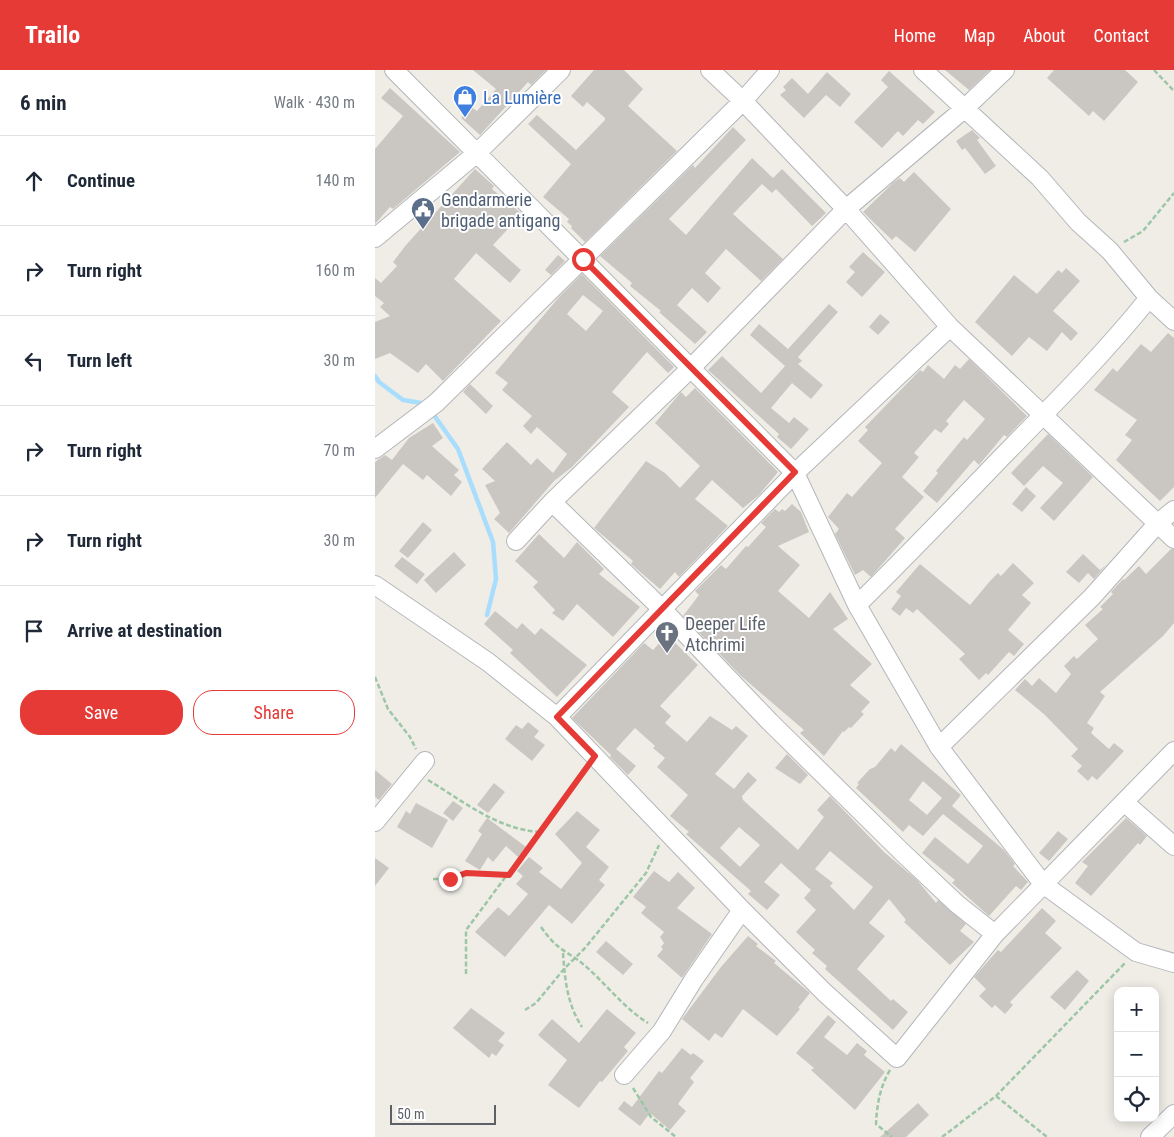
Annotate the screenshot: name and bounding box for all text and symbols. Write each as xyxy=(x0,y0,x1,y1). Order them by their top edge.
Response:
text: Trailo xyxy=(25,21,80,49)
text: Home xyxy=(894,25,936,46)
text: Map xyxy=(964,25,995,46)
text: About xyxy=(1023,25,1065,46)
text: Contact xyxy=(1093,25,1149,46)
shop icon: La Lumière xyxy=(452,84,478,118)
place label: La Lumière xyxy=(483,87,561,108)
text: 6 min xyxy=(20,91,67,115)
text: Walk · 430 m xyxy=(274,93,355,112)
icon: ahead xyxy=(20,167,48,195)
text: Continue xyxy=(67,169,135,192)
text: 140 m xyxy=(316,171,355,190)
place label: Gendarmerie brigade antigang xyxy=(441,189,560,231)
public building icon: Gendarmerie brigade antigang xyxy=(410,196,436,230)
route start xyxy=(572,248,595,271)
icon: right xyxy=(20,257,48,285)
text: Turn right xyxy=(67,259,142,282)
text: 160 m xyxy=(316,261,355,280)
icon: left xyxy=(20,347,48,375)
text: Turn left xyxy=(67,349,132,372)
text: 30 m xyxy=(323,351,355,370)
icon: right xyxy=(20,437,48,465)
text: Turn right xyxy=(67,439,142,462)
text: 70 m xyxy=(323,441,355,460)
icon: right xyxy=(20,527,48,555)
text: Turn right xyxy=(67,529,142,552)
text: 30 m xyxy=(323,531,355,550)
place label: Deeper Life Atchrimi xyxy=(685,613,766,655)
icon: arrive xyxy=(20,617,48,645)
text: Arrive at destination xyxy=(67,619,222,642)
church icon: Deeper Life Atchrimi xyxy=(654,620,680,654)
button: Save xyxy=(20,690,183,735)
button: Share xyxy=(193,690,355,735)
route end xyxy=(439,868,462,891)
map controls xyxy=(1114,987,1159,1122)
button: + xyxy=(1114,987,1159,1032)
button: − xyxy=(1114,1032,1159,1077)
button: locate xyxy=(1114,1077,1159,1122)
scale bar xyxy=(390,1102,496,1125)
text: 50 m xyxy=(397,1106,425,1122)

